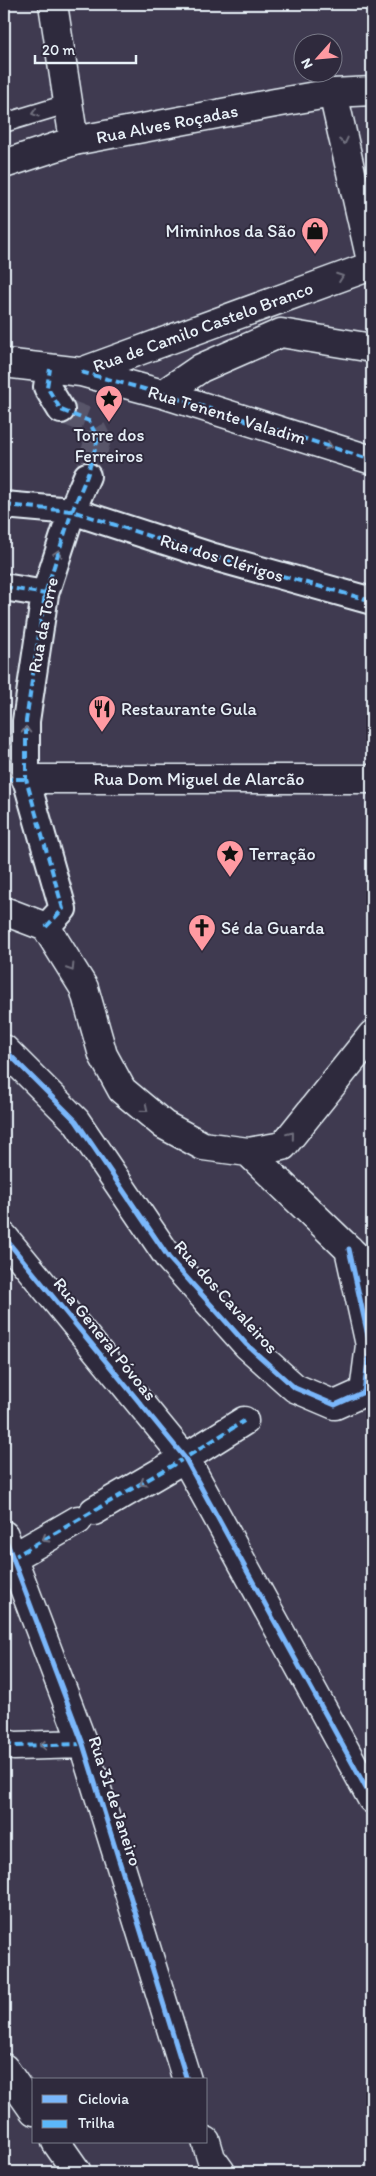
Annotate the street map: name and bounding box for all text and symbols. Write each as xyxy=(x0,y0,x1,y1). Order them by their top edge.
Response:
scale bar xyxy=(35,32,136,64)
north arrow xyxy=(294,32,344,82)
text: 20 m xyxy=(42,41,76,59)
text: N xyxy=(297,56,317,72)
street label: Rua Alves Roçadas xyxy=(94,99,240,149)
one-way arrow xyxy=(32,108,40,118)
one-way arrow xyxy=(338,137,348,146)
shop icon: Miminhos da São xyxy=(300,216,330,255)
place label: Miminhos da São xyxy=(165,220,296,242)
one-way arrow xyxy=(335,273,344,283)
street label: Rua de Camilo Castelo Branco xyxy=(90,277,316,377)
street label: Rua Tenente Valadim xyxy=(145,380,309,450)
place icon: Torre dos Ferreiros xyxy=(94,384,124,423)
place label: Torre dos Ferreiros xyxy=(73,424,145,467)
one-way arrow xyxy=(324,441,332,451)
street label: Rua dos Clérigos xyxy=(157,529,287,587)
one-way arrow xyxy=(53,550,63,558)
street label: Rua da Torre xyxy=(23,575,63,675)
restaurant icon: Restaurante Gula xyxy=(87,694,117,733)
place label: Restaurante Gula xyxy=(121,698,258,720)
one-way arrow xyxy=(21,726,31,734)
street label: Rua Dom Miguel de Alarcão xyxy=(94,768,304,790)
place icon: Terração xyxy=(215,839,245,878)
place label: Terração xyxy=(249,843,316,865)
church icon: Sé da Guarda xyxy=(187,913,217,952)
place label: Sé da Guarda xyxy=(221,917,325,939)
one-way arrow xyxy=(65,963,75,972)
one-way arrow xyxy=(139,1103,148,1112)
one-way arrow xyxy=(286,1132,294,1141)
street label: Rua dos Cavaleiros xyxy=(169,1236,283,1358)
street label: Rua General Póvoas xyxy=(49,1273,161,1405)
one-way arrow xyxy=(139,1476,148,1486)
one-way arrow xyxy=(42,1532,51,1542)
street label: Rua 31 de Janeiro xyxy=(84,1733,146,1869)
one-way arrow xyxy=(39,1740,47,1751)
legend xyxy=(32,2078,208,2144)
text: Ciclovia xyxy=(78,2090,129,2108)
text: Trilha xyxy=(78,2114,115,2132)

